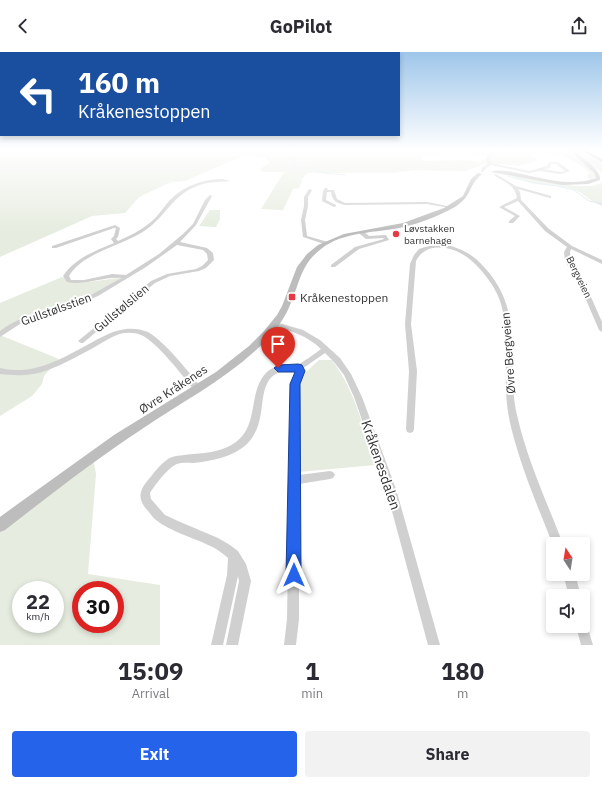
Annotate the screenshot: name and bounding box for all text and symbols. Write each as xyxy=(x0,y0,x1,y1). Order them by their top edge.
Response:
icon: back xyxy=(12,15,34,37)
text: GoPilot xyxy=(270,15,332,38)
icon: share xyxy=(568,15,590,37)
text: 160 m xyxy=(78,64,160,101)
icon: left xyxy=(12,68,64,120)
text: Kråkenestoppen xyxy=(78,100,211,123)
place label: Løvstakken barnehage xyxy=(404,222,455,247)
marker: Løvstakken barnehage xyxy=(391,229,401,239)
street label: Bergveien xyxy=(563,254,595,300)
street label: Gullstølslien xyxy=(90,281,152,335)
street label: Gullstølsstien xyxy=(19,289,93,329)
place label: Kråkenestoppen xyxy=(300,290,388,305)
marker: Kråkenestoppen xyxy=(287,292,297,302)
street label: Øvre Bergveien xyxy=(498,312,518,394)
pin xyxy=(261,327,295,368)
icon: arrive xyxy=(267,333,289,355)
street label: Øvre Kråkenes xyxy=(136,361,210,417)
street label: Kråkenesdalen xyxy=(357,418,405,512)
north arrow xyxy=(546,537,590,581)
map controls xyxy=(546,537,590,633)
position arrow xyxy=(273,554,315,596)
speed limit sign: 30 xyxy=(72,581,124,633)
text: 22 xyxy=(26,588,50,615)
button: sound xyxy=(546,589,590,633)
text: km/h xyxy=(26,610,50,623)
text: 15:09 xyxy=(118,655,183,687)
text: 1 xyxy=(305,655,319,687)
text: 180 xyxy=(441,655,484,687)
text: Arrival xyxy=(132,685,170,702)
text: min xyxy=(301,685,323,702)
text: m xyxy=(457,685,468,702)
button: Exit xyxy=(12,731,297,777)
button: Share xyxy=(305,731,590,777)

